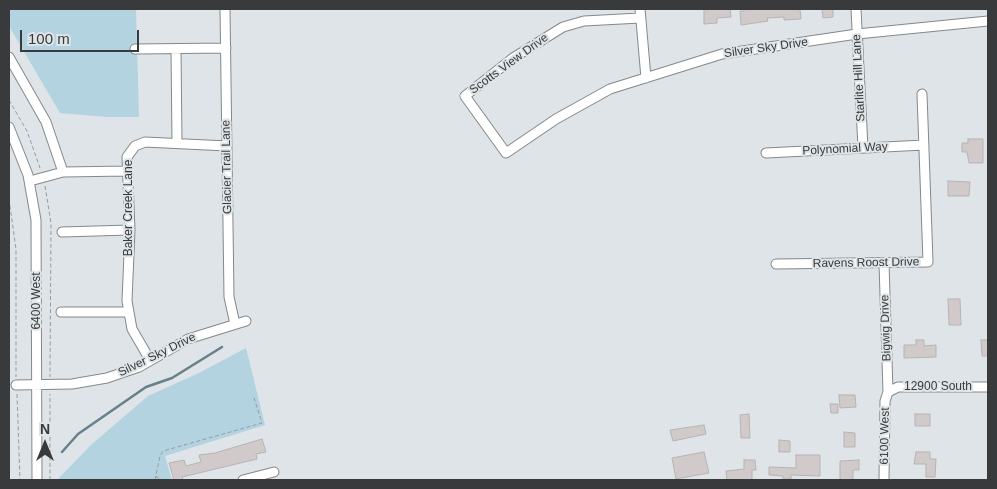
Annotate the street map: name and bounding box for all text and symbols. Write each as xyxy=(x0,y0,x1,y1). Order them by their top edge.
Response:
scale bar xyxy=(22,20,141,52)
text: 100 m xyxy=(28,30,70,47)
street label: Scotts View Drive xyxy=(467,31,551,97)
street label: Starlite Hill Lane xyxy=(850,34,868,122)
street label: Silver Sky Drive xyxy=(723,35,809,61)
street label: Glacier Trail Lane xyxy=(219,120,235,214)
street label: Polynomial Way xyxy=(802,140,888,158)
street label: Baker Creek Lane xyxy=(122,160,136,256)
street label: Ravens Roost Drive xyxy=(813,255,919,271)
street label: 6400 West xyxy=(30,272,44,330)
street label: Bigwig Drive xyxy=(878,294,894,362)
street label: Silver Sky Drive xyxy=(116,330,198,380)
street label: 12900 South xyxy=(904,380,972,394)
street label: 6100 West xyxy=(877,407,893,465)
north arrow xyxy=(20,419,70,469)
text: N xyxy=(40,421,50,437)

